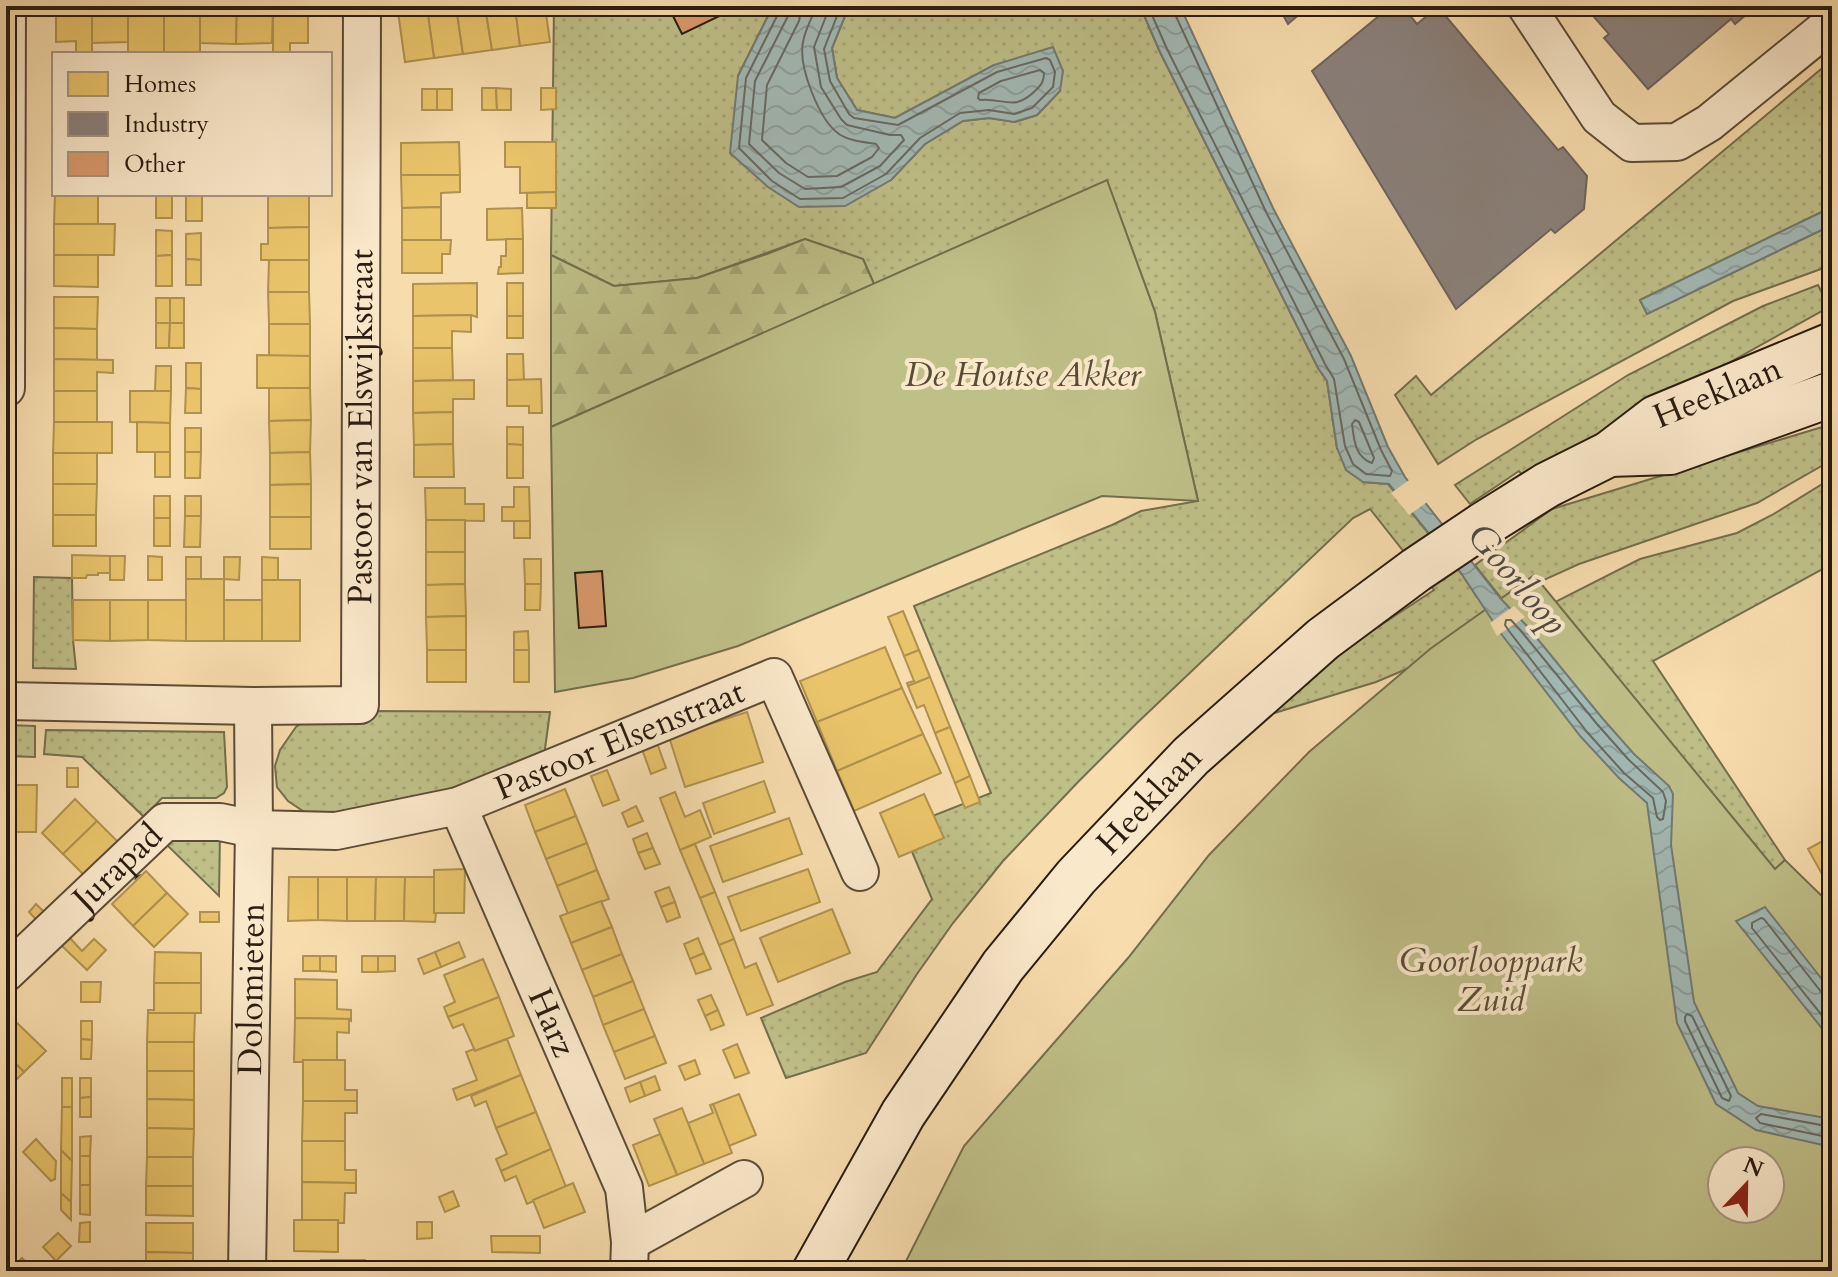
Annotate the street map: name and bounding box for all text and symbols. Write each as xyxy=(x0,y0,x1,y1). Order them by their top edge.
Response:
legend xyxy=(52,52,332,196)
text: Homes xyxy=(124,68,196,101)
text: Industry xyxy=(124,108,209,141)
text: Other xyxy=(124,148,185,181)
street label: Pastoor van Elswijkstraat xyxy=(337,249,384,605)
street label: Heeklaan xyxy=(1646,345,1789,440)
park label: De Houtse Akker xyxy=(905,352,1142,398)
water label: Goorloop xyxy=(1456,513,1578,645)
street label: Pastoor Elsenstraat xyxy=(488,668,751,812)
street label: Heeklaan xyxy=(1086,735,1212,865)
street label: Jurapad xyxy=(59,813,173,924)
street label: Dolomieten xyxy=(227,902,276,1076)
park label: Goorlooppark Zuid xyxy=(1399,938,1583,1023)
street label: Harz xyxy=(517,981,587,1064)
north arrow xyxy=(1706,1145,1786,1225)
text: N xyxy=(1739,1150,1768,1185)

